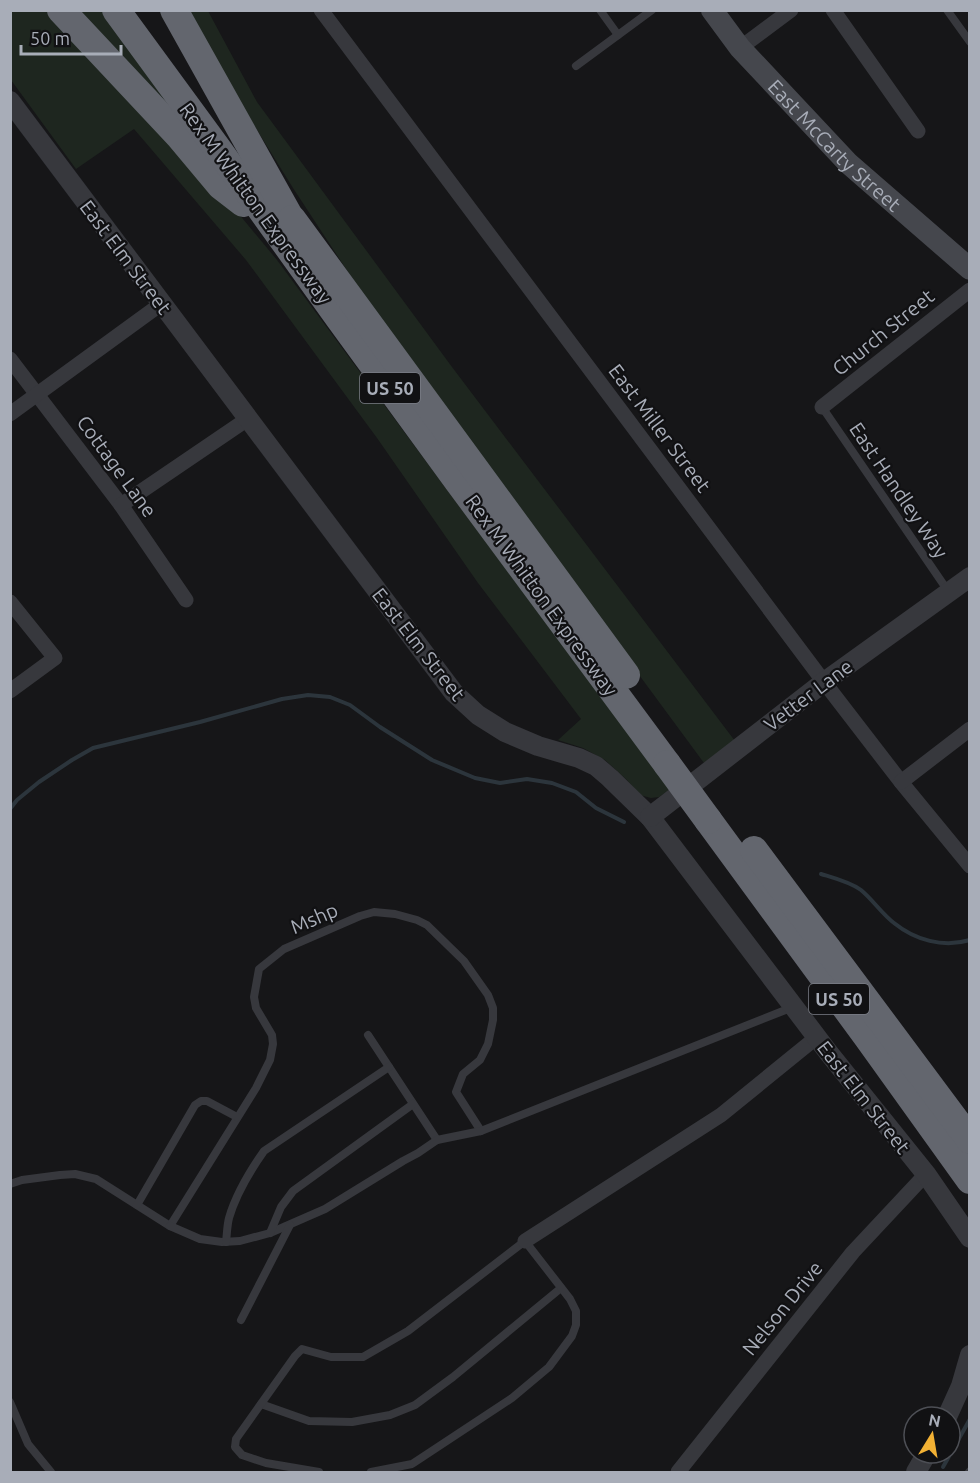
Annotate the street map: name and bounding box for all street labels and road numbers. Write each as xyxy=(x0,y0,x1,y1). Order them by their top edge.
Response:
street label: East McCarty Street xyxy=(764,74,906,216)
street label: Rex M Whitton Expressway xyxy=(175,98,337,308)
street label: East Elm Street xyxy=(76,195,176,319)
street label: Church Street xyxy=(828,284,938,380)
street label: East Miller Street xyxy=(604,359,716,497)
road number: US 50 xyxy=(360,373,420,403)
street label: Cottage Lane xyxy=(72,411,162,521)
street label: East Handley Way xyxy=(845,418,953,562)
street label: Rex M Whitton Expressway xyxy=(461,490,623,700)
street label: East Elm Street xyxy=(368,583,470,705)
street label: Vetter Lane xyxy=(759,654,857,736)
street label: Mshp xyxy=(287,898,341,938)
road number: US 50 xyxy=(809,984,869,1014)
street label: East Elm Street xyxy=(813,1036,915,1158)
street label: Nelson Drive xyxy=(737,1256,827,1360)

